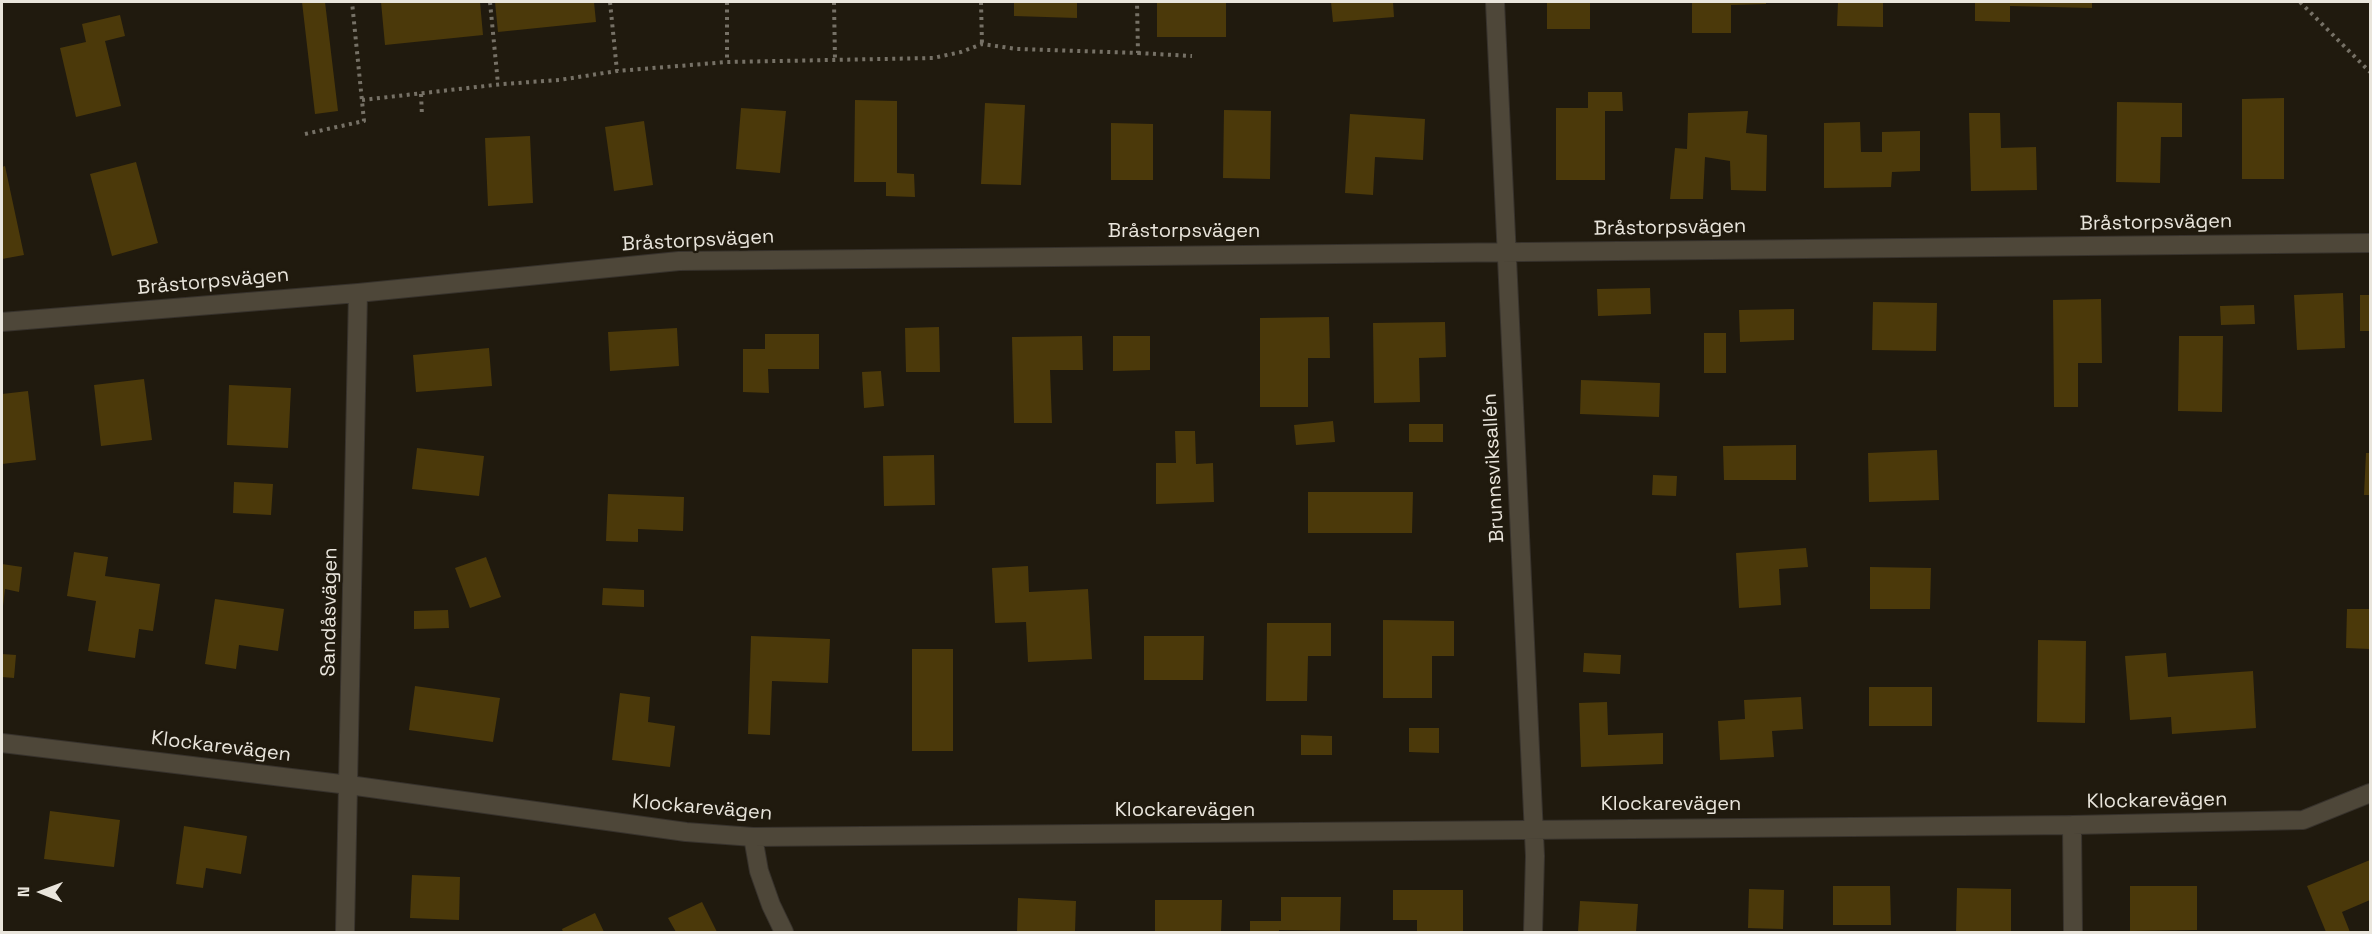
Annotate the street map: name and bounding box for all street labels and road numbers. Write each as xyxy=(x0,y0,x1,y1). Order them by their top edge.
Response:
street label: Bråstorpsvägen xyxy=(2080,210,2232,236)
street label: Bråstorpsvägen xyxy=(1594,215,1746,241)
street label: Bråstorpsvägen xyxy=(1108,220,1260,244)
street label: Bråstorpsvägen xyxy=(621,225,775,257)
street label: Bråstorpsvägen xyxy=(136,263,290,301)
street label: Brunnsviksallén xyxy=(1478,393,1510,543)
street label: Sandåsvägen xyxy=(317,547,343,677)
street label: Klockarevägen xyxy=(150,727,292,767)
street label: Klockarevägen xyxy=(2086,788,2228,814)
street label: Klockarevägen xyxy=(631,790,773,826)
street label: Klockarevägen xyxy=(1601,793,1741,817)
street label: Klockarevägen xyxy=(1115,799,1255,823)

